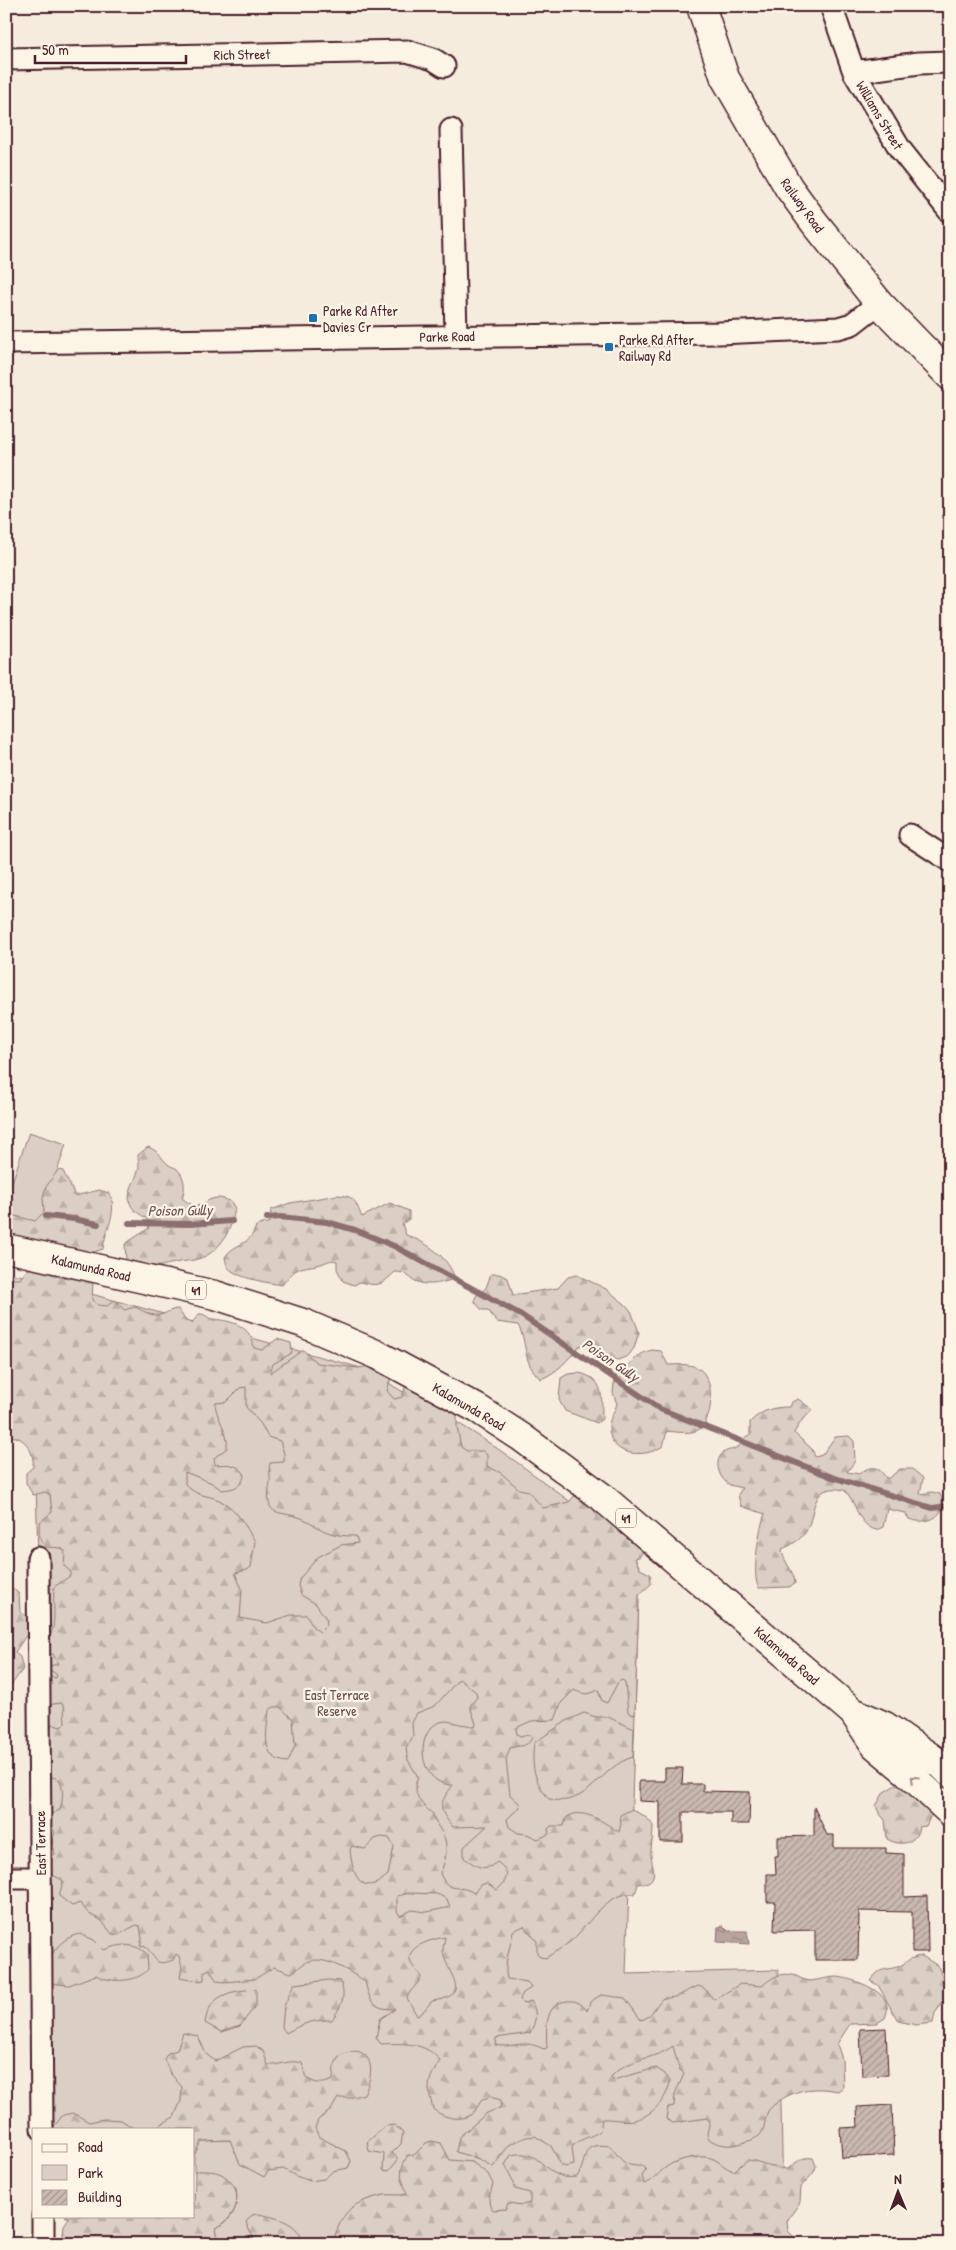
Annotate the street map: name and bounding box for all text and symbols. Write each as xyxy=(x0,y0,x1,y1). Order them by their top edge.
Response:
scale bar xyxy=(35,32,186,64)
text: 50 m xyxy=(42,39,69,60)
street label: Rich Street xyxy=(214,44,271,64)
street label: Williams Street xyxy=(852,77,908,153)
street label: Railway Road xyxy=(776,174,829,237)
place label: Parke Rd After Davies Cr xyxy=(323,301,398,336)
marker: Parke Rd After Davies Cr xyxy=(307,312,319,324)
street label: Parke Road xyxy=(419,326,475,346)
place label: Parke Rd After Railway Rd xyxy=(619,330,694,366)
marker: Parke Rd After Railway Rd xyxy=(603,341,615,353)
water label: Poison Gully xyxy=(147,1199,214,1221)
street label: Kalamunda Road xyxy=(50,1249,133,1285)
road number: 41 xyxy=(186,1280,206,1300)
water label: Poison Gully xyxy=(578,1333,645,1388)
street label: Kalamunda Road xyxy=(429,1378,509,1435)
road number: 41 xyxy=(616,1509,636,1528)
street label: Kalamunda Road xyxy=(750,1621,824,1689)
park label: East Terrace Reserve xyxy=(305,1685,370,1720)
one-way arrow xyxy=(911,1776,920,1785)
street label: East Terrace xyxy=(30,1810,50,1875)
legend xyxy=(32,2128,195,2218)
text: Road xyxy=(78,2136,103,2157)
text: Park xyxy=(78,2162,103,2183)
north arrow xyxy=(874,2168,924,2218)
text: N xyxy=(894,2169,902,2188)
text: Building xyxy=(78,2186,122,2207)

